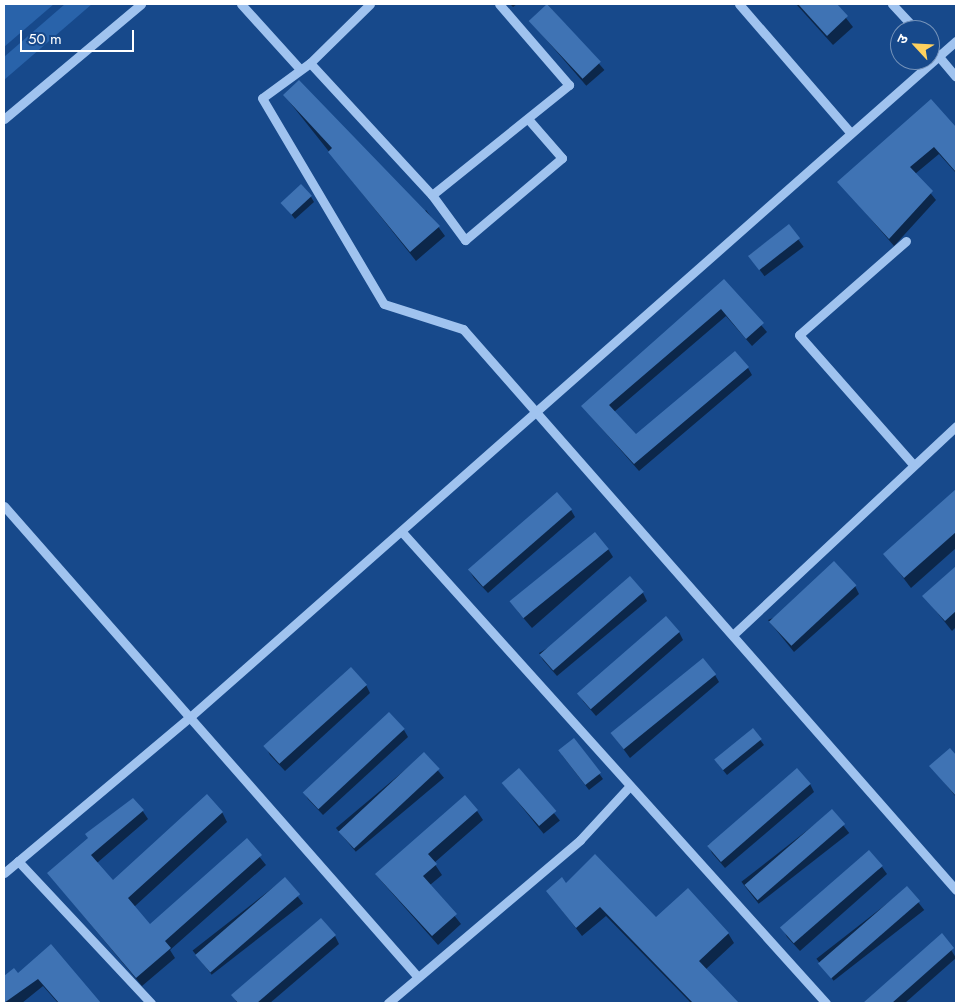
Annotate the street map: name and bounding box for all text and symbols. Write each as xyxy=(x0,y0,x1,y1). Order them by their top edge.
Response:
scale bar xyxy=(22,20,136,52)
north arrow xyxy=(890,20,940,70)
text: 50 m xyxy=(28,28,62,50)
text: उ xyxy=(892,31,913,47)

